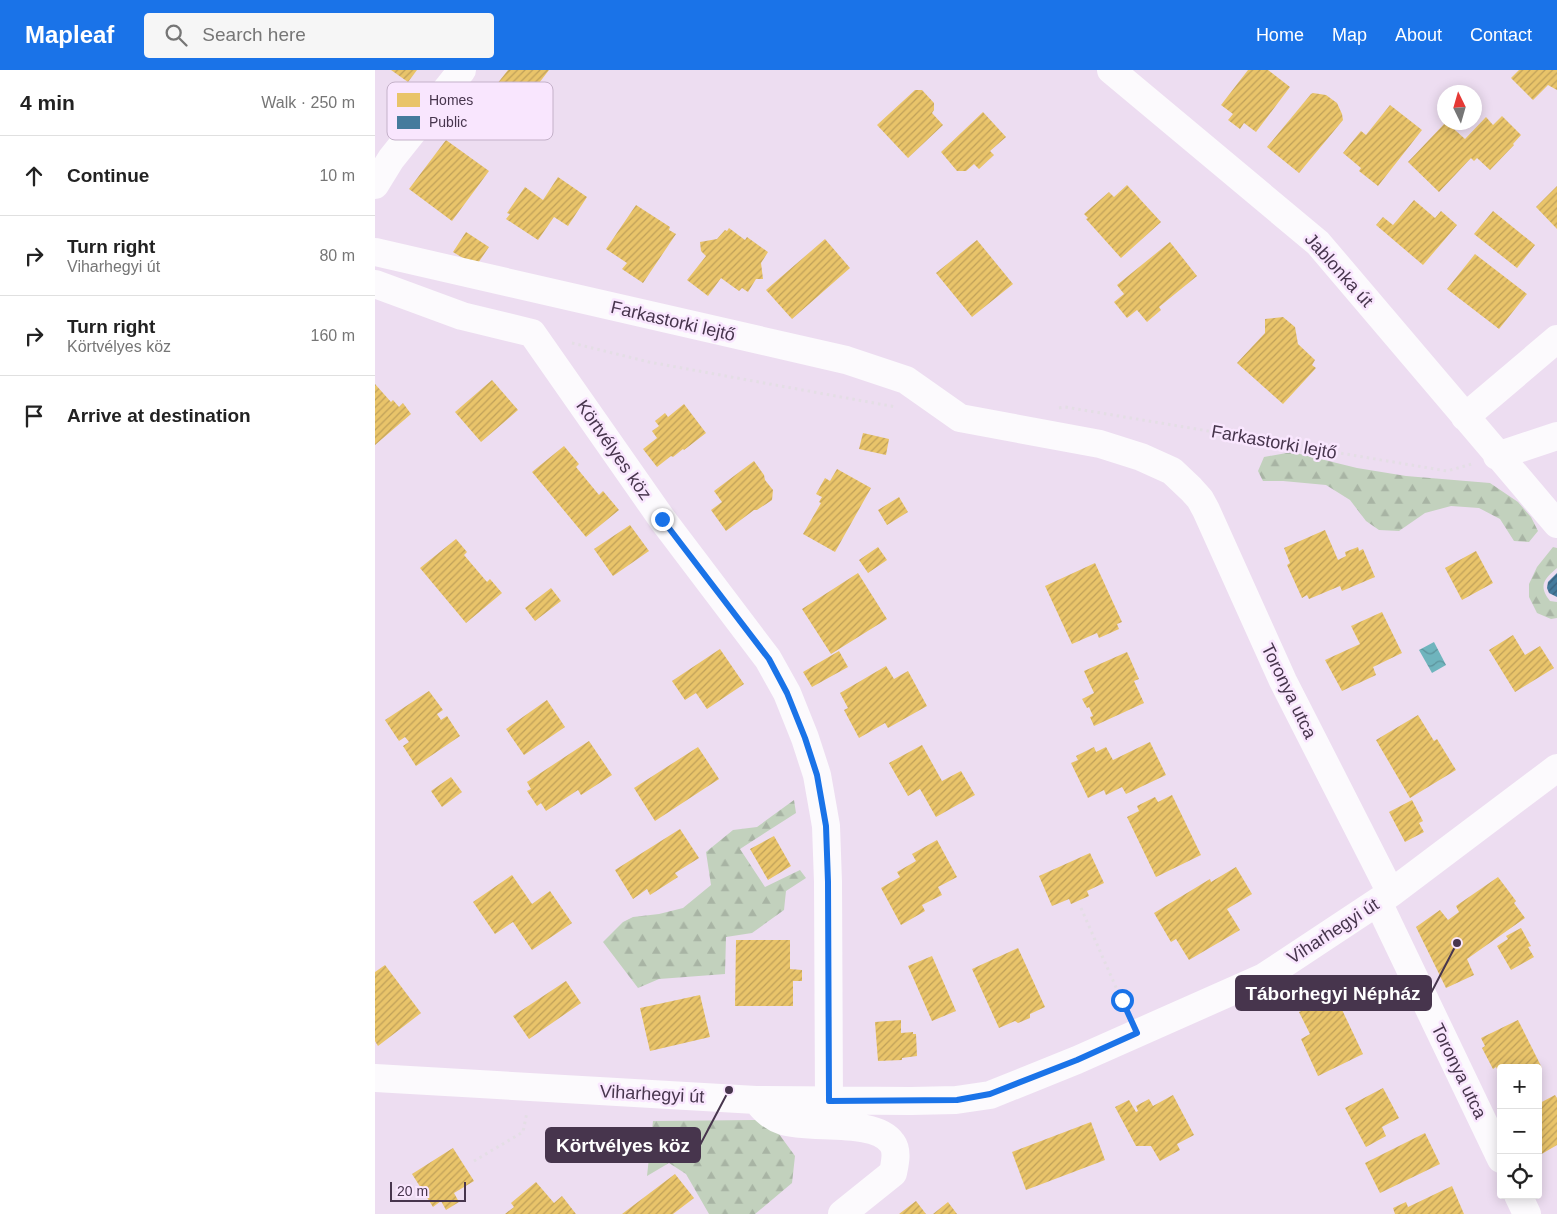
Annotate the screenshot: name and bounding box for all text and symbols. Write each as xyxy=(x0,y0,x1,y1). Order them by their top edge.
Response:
search box xyxy=(144,13,494,58)
text: Mapleaf xyxy=(25,21,114,48)
icon: search xyxy=(162,21,190,49)
text: Search here xyxy=(202,24,306,45)
text: Home xyxy=(1256,25,1304,45)
text: Map xyxy=(1332,25,1367,45)
text: About xyxy=(1395,25,1442,45)
text: Contact xyxy=(1470,25,1532,45)
legend xyxy=(387,82,553,140)
north arrow xyxy=(1437,85,1482,130)
text: 4 min xyxy=(20,91,75,114)
text: Homes xyxy=(429,92,473,108)
text: Walk · 250 m xyxy=(261,94,355,111)
text: Public xyxy=(429,114,467,130)
icon: ahead xyxy=(20,162,48,190)
text: Continue xyxy=(67,165,149,186)
text: 10 m xyxy=(319,167,355,184)
street label: Jablonka út xyxy=(1301,229,1377,311)
text: Turn right xyxy=(67,236,155,257)
icon: right xyxy=(20,242,48,270)
text: 80 m xyxy=(319,247,355,264)
text: Viharhegyi út xyxy=(67,258,160,275)
street label: Farkastorki lejtő xyxy=(609,297,737,345)
text: Turn right xyxy=(67,316,155,337)
icon: right xyxy=(20,322,48,350)
text: 160 m xyxy=(311,327,355,344)
text: Körtvélyes köz xyxy=(67,338,171,355)
street label: Körtvélyes köz xyxy=(572,396,656,504)
icon: arrive xyxy=(20,402,48,430)
text: Arrive at destination xyxy=(67,405,251,426)
street label: Farkastorki lejtő xyxy=(1210,421,1338,463)
route end xyxy=(651,508,674,531)
street label: Toronya utca xyxy=(1257,640,1321,743)
street label: Viharhegyi út xyxy=(1284,894,1382,968)
callout: Táborhegyi Népház xyxy=(1236,976,1431,1010)
text: Táborhegyi Népház xyxy=(1245,983,1421,1004)
route start xyxy=(1111,989,1134,1012)
street label: Toronya utca xyxy=(1427,1020,1491,1123)
map controls xyxy=(1497,1064,1542,1199)
button: + xyxy=(1497,1064,1542,1109)
street label: Viharhegyi út xyxy=(599,1081,705,1107)
button: − xyxy=(1497,1109,1542,1154)
callout: Körtvélyes köz xyxy=(546,1128,700,1162)
text: Körtvélyes köz xyxy=(556,1135,690,1156)
button: locate xyxy=(1497,1154,1542,1199)
scale bar xyxy=(390,1179,466,1202)
text: 20 m xyxy=(397,1183,428,1199)

